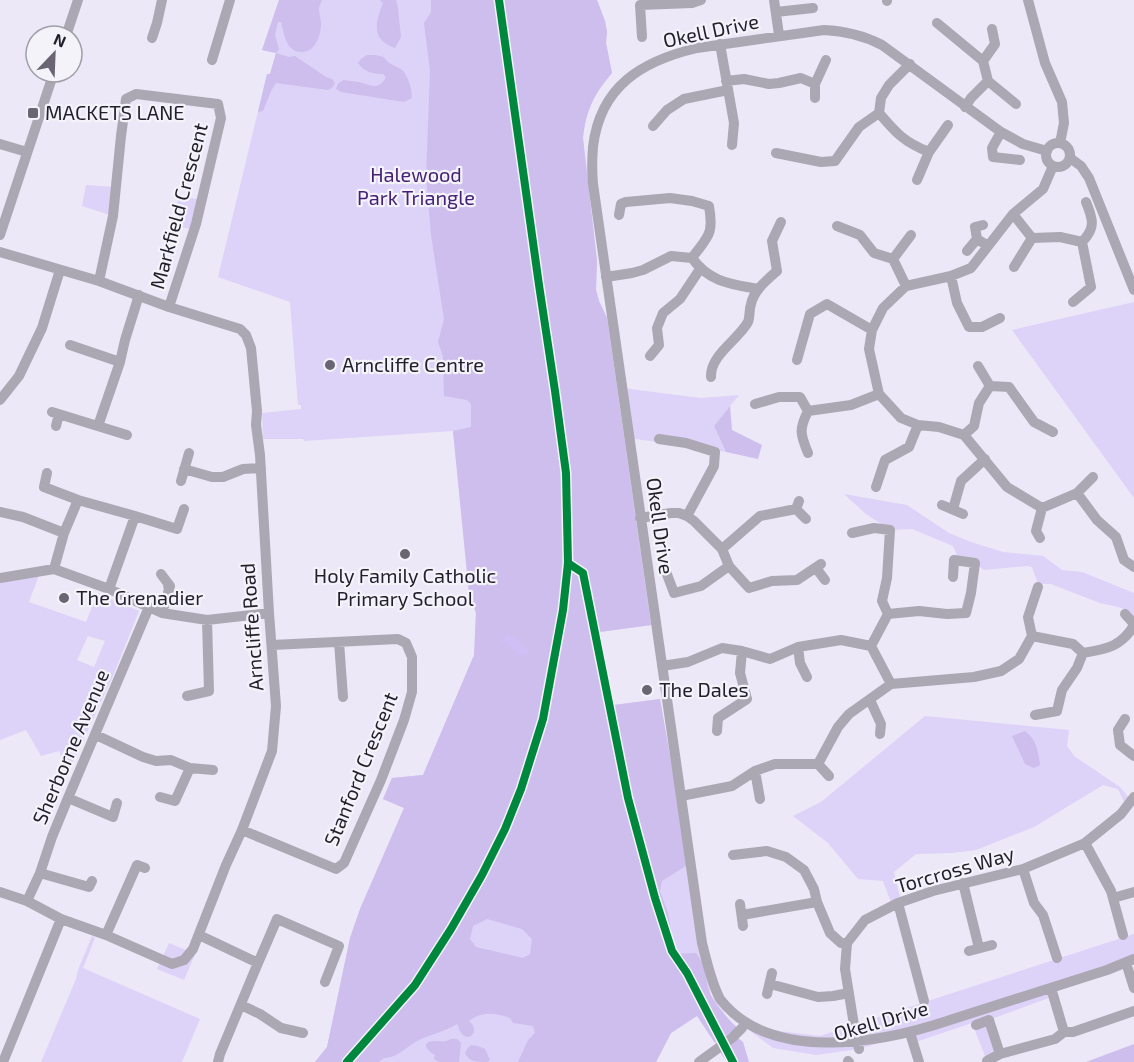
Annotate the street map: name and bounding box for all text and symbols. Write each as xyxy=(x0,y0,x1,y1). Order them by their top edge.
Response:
street label: Okell Drive xyxy=(661,8,761,52)
north arrow xyxy=(24,24,84,84)
text: N xyxy=(51,29,69,51)
place label: MACKETS LANE xyxy=(45,100,185,124)
marker: MACKETS LANE xyxy=(26,106,40,120)
street label: Markfield Crescent xyxy=(144,120,212,291)
park label: Halewood Park Triangle xyxy=(357,162,475,209)
place label: Arncliffe Centre xyxy=(342,352,484,376)
marker: Arncliffe Centre xyxy=(323,358,337,372)
street label: Okell Drive xyxy=(642,476,680,576)
marker: Holy Family Catholic Primary School xyxy=(398,547,412,561)
street label: Arncliffe Road xyxy=(235,562,267,692)
place label: Holy Family Catholic Primary School xyxy=(314,563,496,610)
place label: The Grenadier xyxy=(76,585,203,609)
marker: The Grenadier xyxy=(57,591,71,605)
street label: Sherborne Avenue xyxy=(27,666,114,828)
place label: The Dales xyxy=(659,677,749,701)
marker: The Dales xyxy=(640,683,654,697)
street label: Stanford Crescent xyxy=(318,688,402,849)
street label: Torcross Way xyxy=(893,841,1017,897)
street label: Okell Drive xyxy=(831,995,931,1045)

